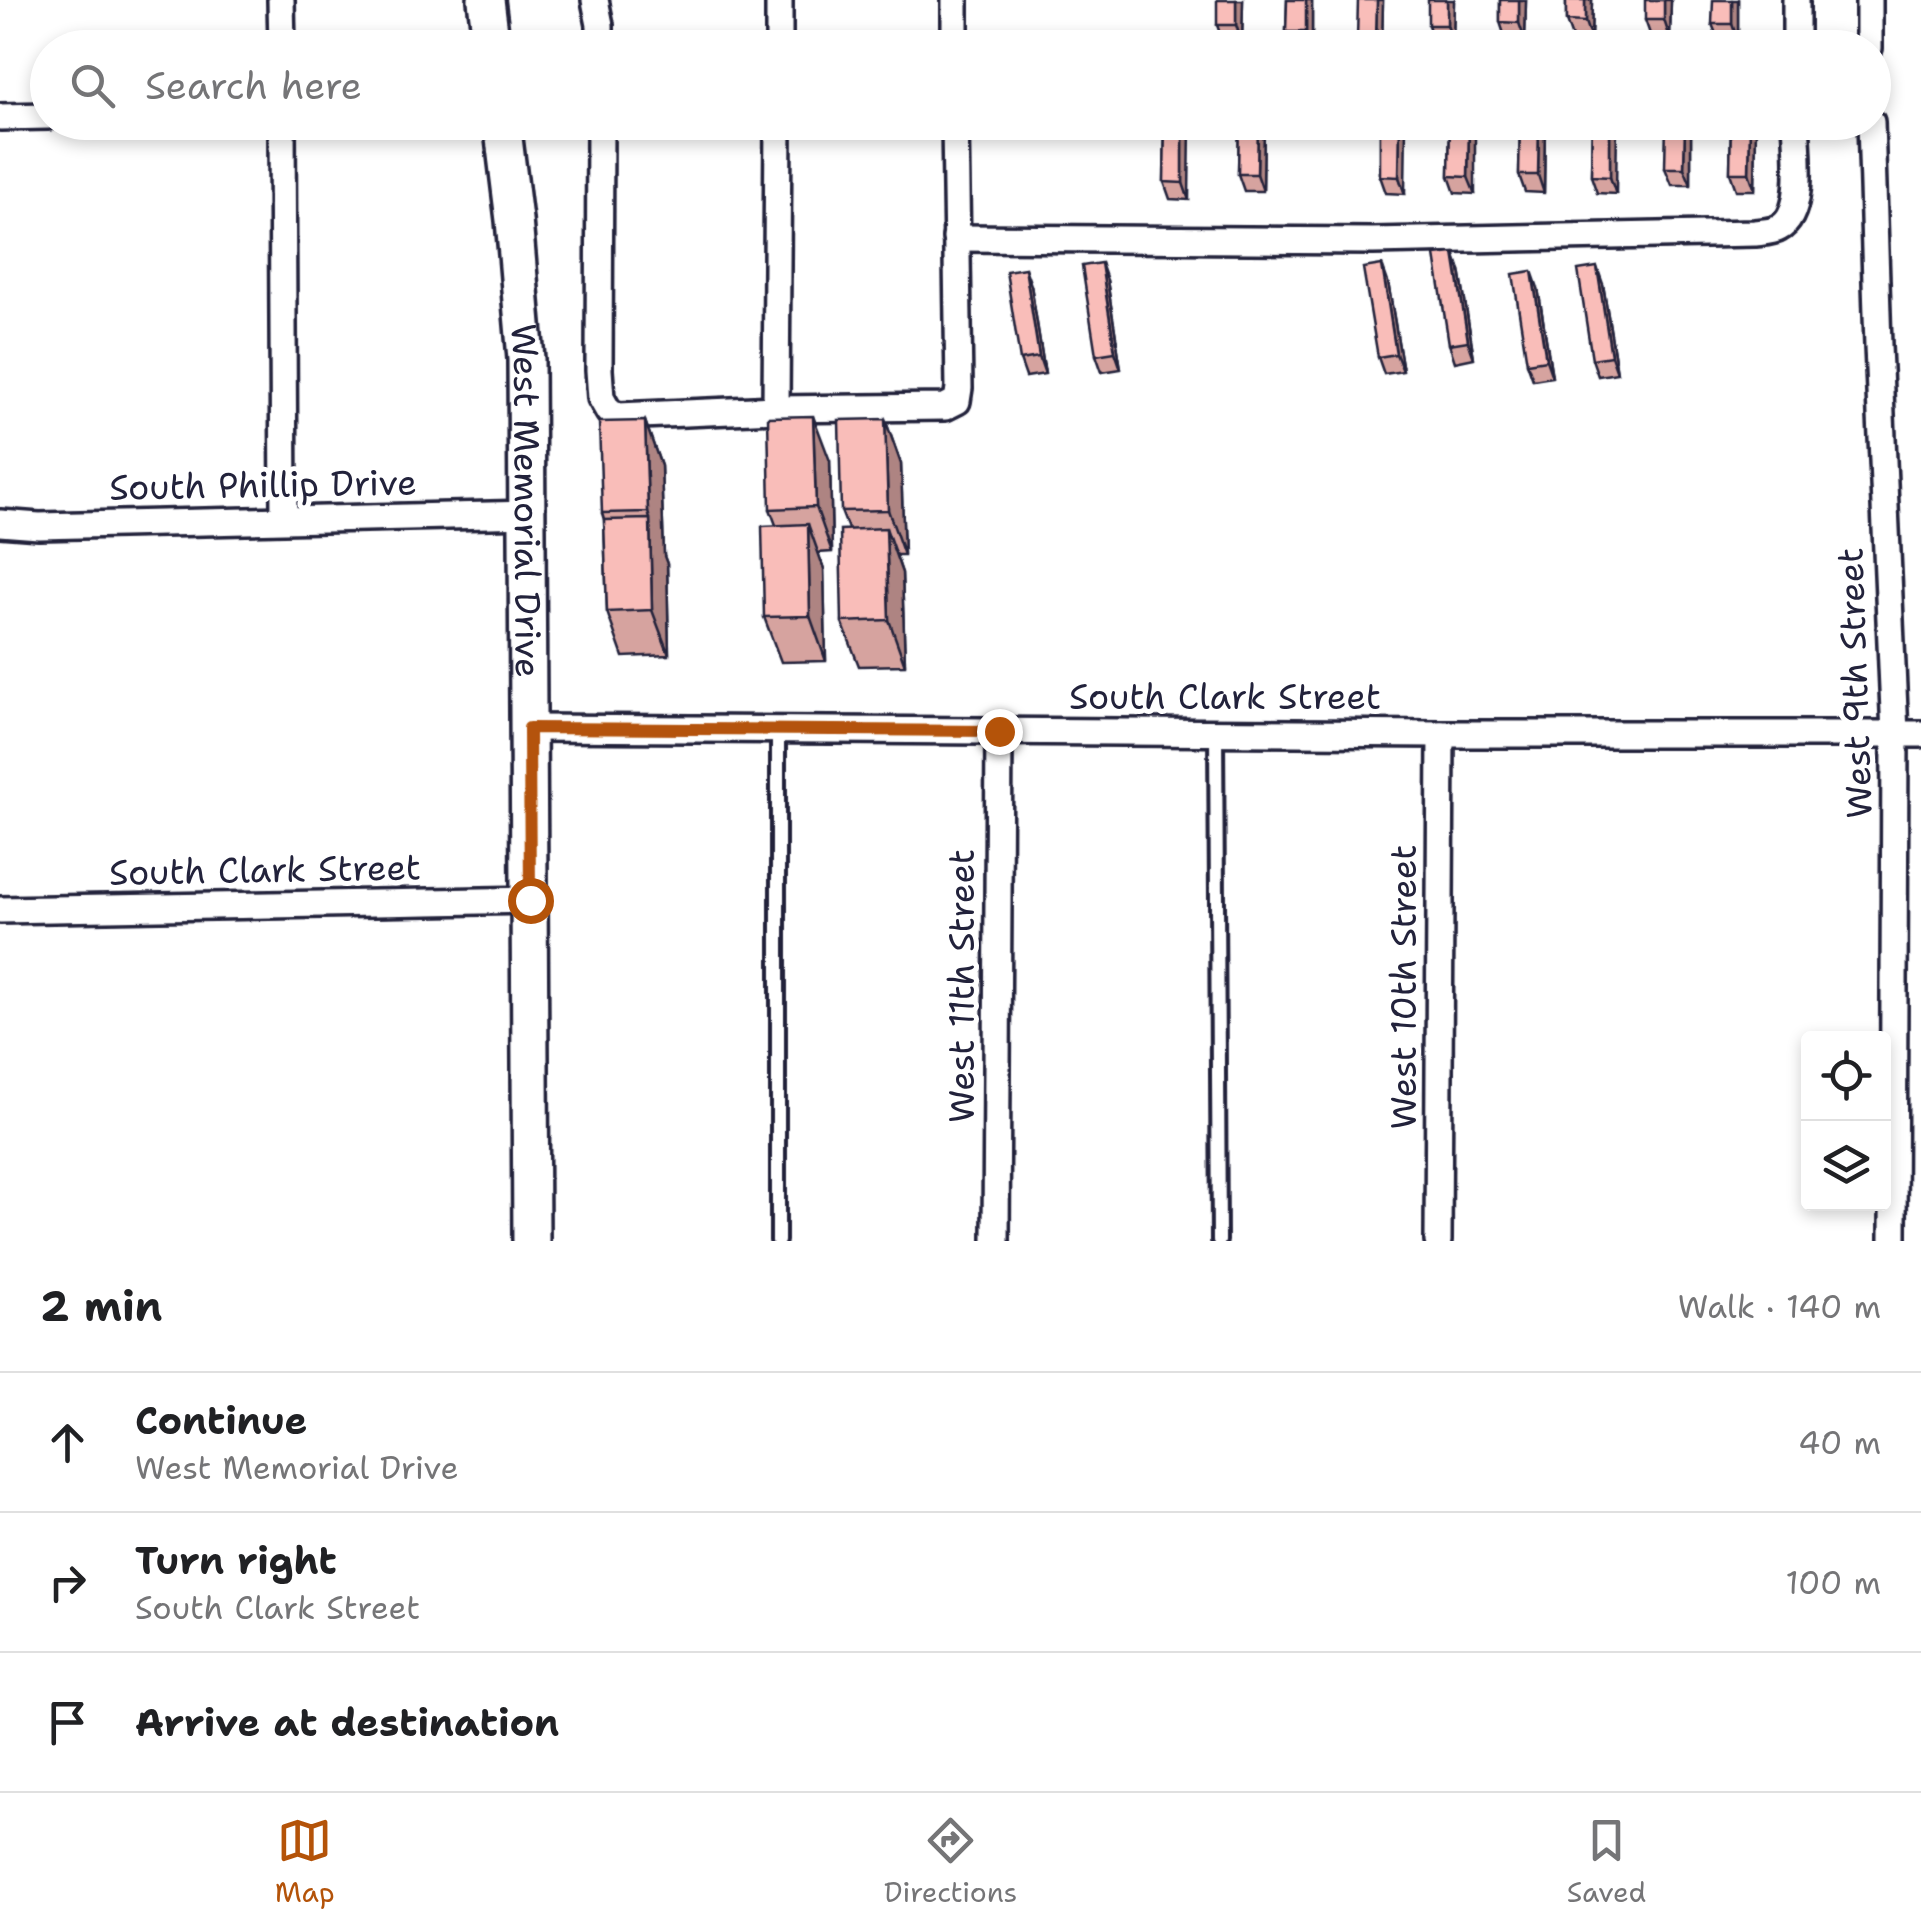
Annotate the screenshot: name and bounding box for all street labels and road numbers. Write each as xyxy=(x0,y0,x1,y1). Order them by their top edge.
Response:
street label: West Memorial Drive xyxy=(500,322,552,678)
street label: South Phillip Drive xyxy=(109,458,417,511)
street label: West 9th Street xyxy=(1826,547,1883,819)
street label: South Clark Street xyxy=(1069,673,1381,720)
street label: South Clark Street xyxy=(109,843,421,896)
street label: West 10th Street xyxy=(1380,844,1427,1130)
street label: West 11th Street xyxy=(938,849,985,1123)

